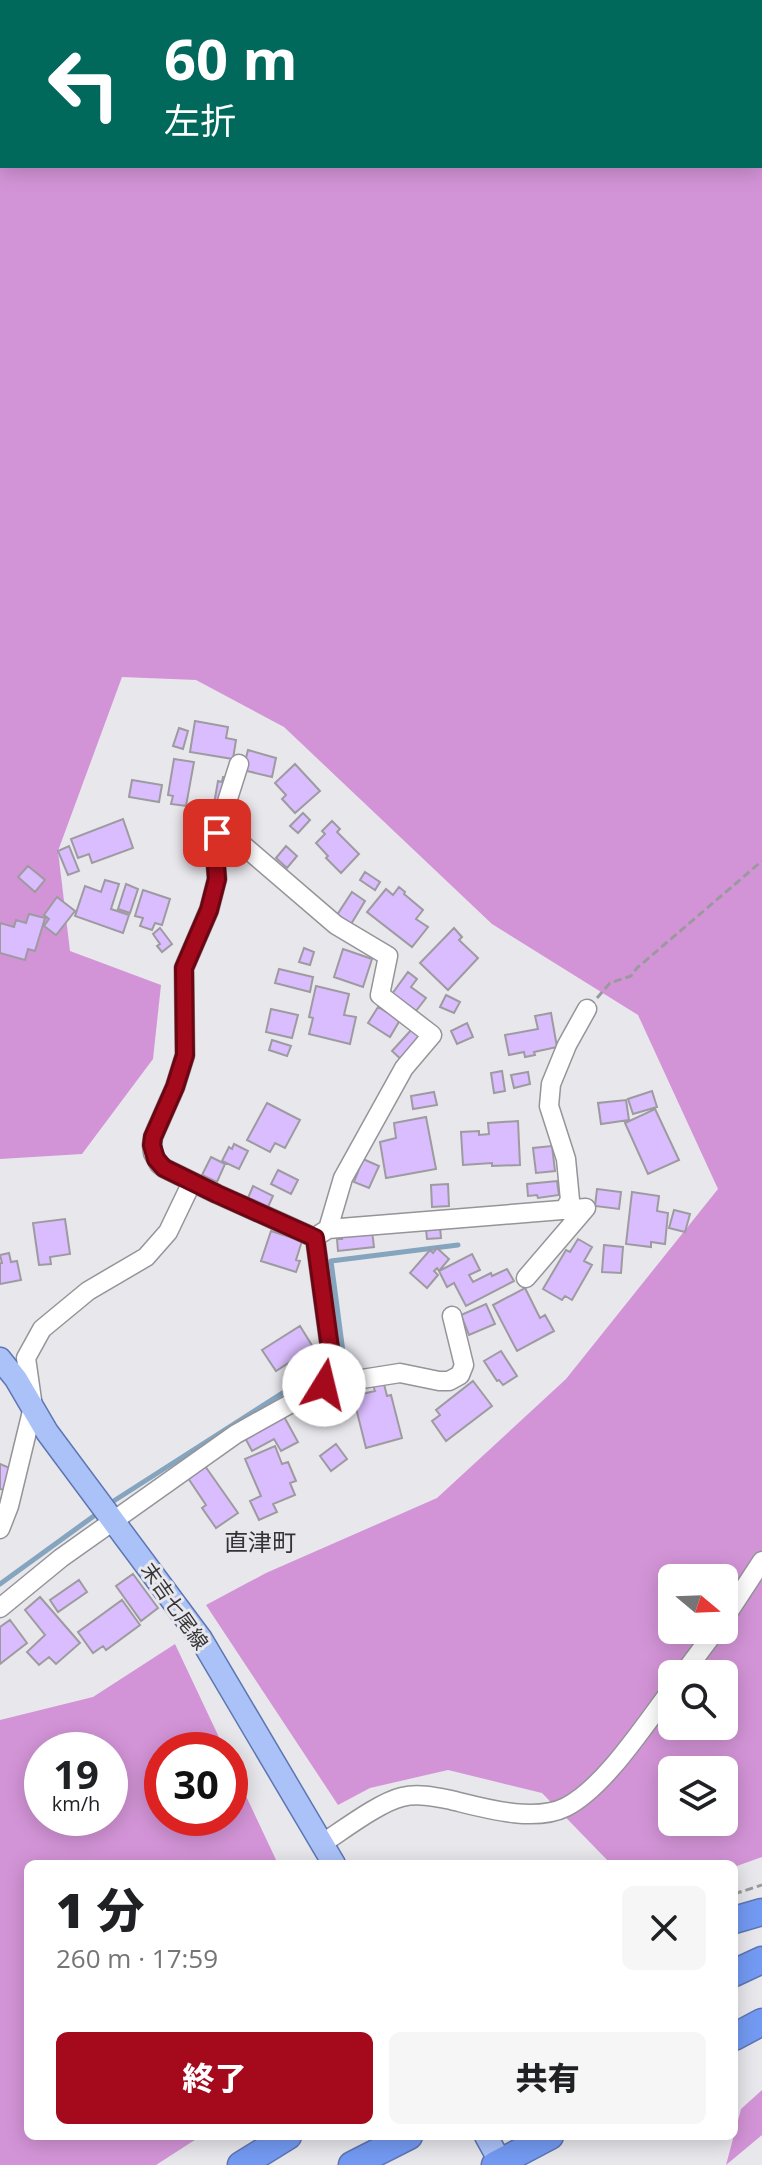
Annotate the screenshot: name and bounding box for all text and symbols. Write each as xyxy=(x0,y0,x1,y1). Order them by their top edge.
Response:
text: 60 m xyxy=(164,20,298,96)
icon: left xyxy=(32,32,136,136)
text: 左折 xyxy=(164,96,236,145)
pin xyxy=(183,799,251,867)
icon: arrive xyxy=(195,811,239,855)
position arrow xyxy=(282,1343,366,1427)
district label: 直津町 xyxy=(224,1525,296,1558)
street label: 末吉七尾線 xyxy=(135,1557,215,1655)
north arrow xyxy=(658,1564,738,1644)
map controls xyxy=(658,1564,738,1836)
button: search xyxy=(658,1660,738,1740)
speed limit sign: 30 xyxy=(144,1732,248,1836)
text: 19 xyxy=(53,1746,99,1801)
button: layers xyxy=(658,1756,738,1836)
text: km/h xyxy=(52,1790,100,1817)
text: 1 分 xyxy=(56,1877,145,1942)
button: close xyxy=(622,1886,706,1970)
text: 260 m · 17:59 xyxy=(56,1940,218,1976)
button: 終了 xyxy=(56,2032,373,2124)
button: 共有 xyxy=(389,2032,706,2124)

